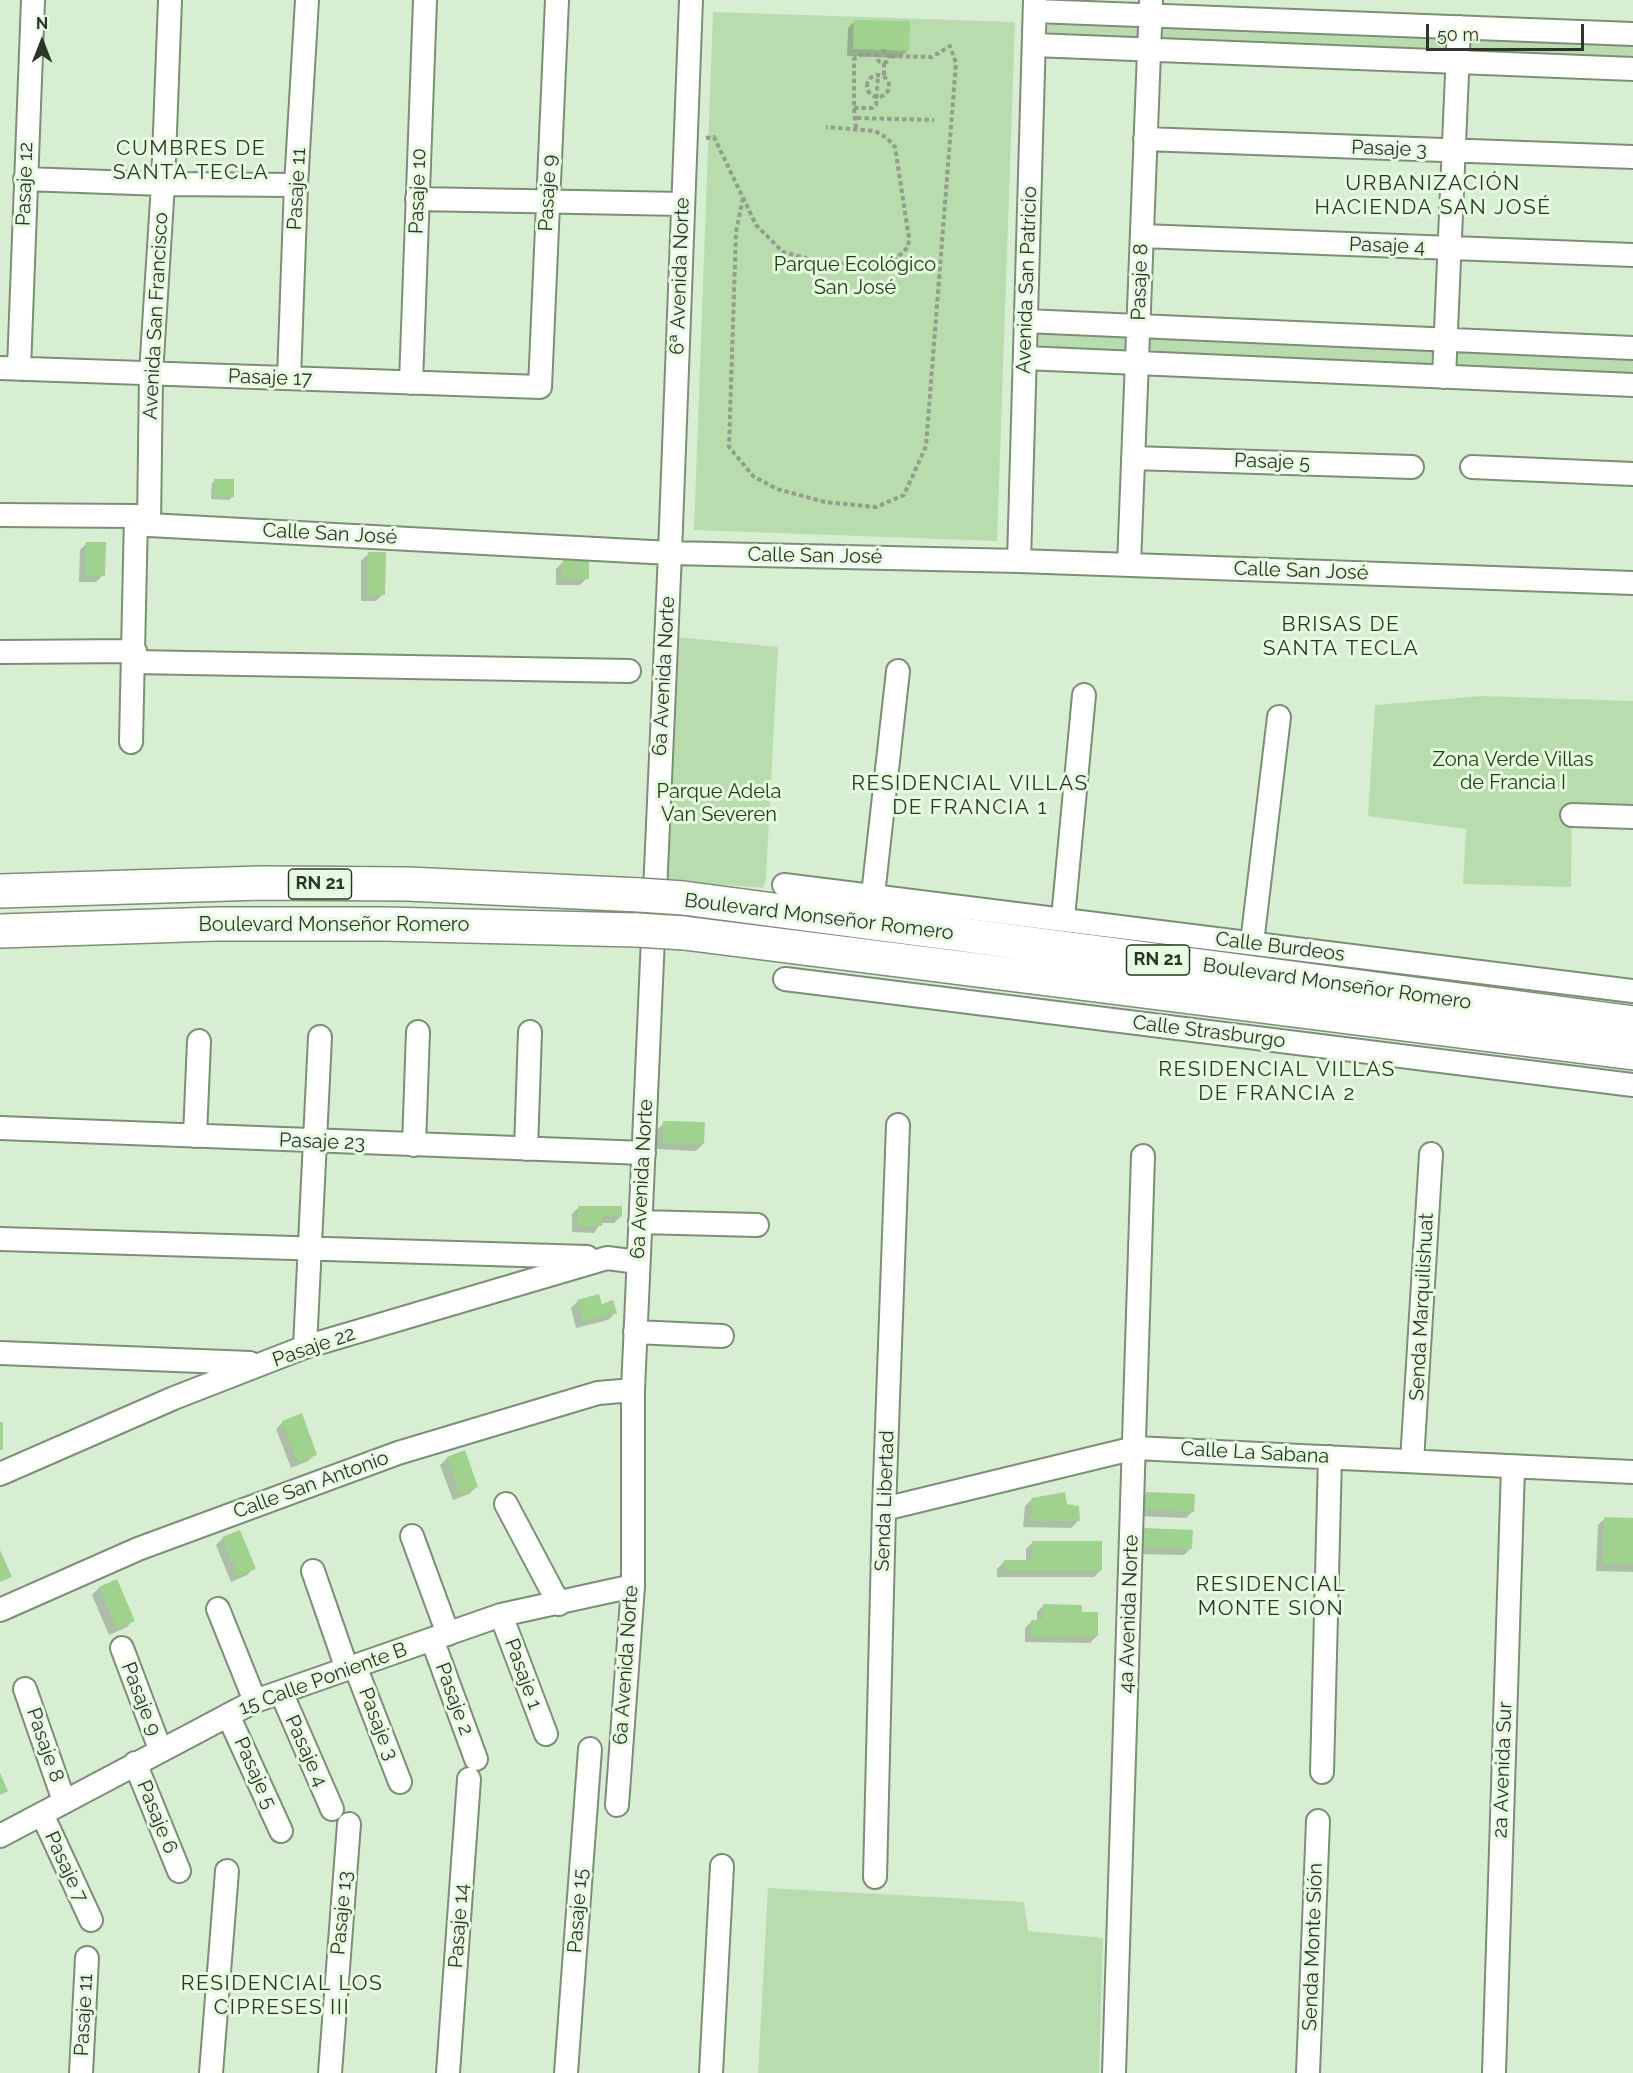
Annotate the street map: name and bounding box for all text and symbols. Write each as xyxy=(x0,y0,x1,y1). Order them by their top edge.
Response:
north arrow xyxy=(12,12,72,72)
scale bar xyxy=(1429,12,1586,50)
text: N xyxy=(36,14,48,33)
text: 50 m xyxy=(1437,24,1479,45)
district label: CUMBRES DE SANTA TECLA xyxy=(113,136,269,186)
street label: Pasaje 3 xyxy=(1351,136,1427,162)
street label: Pasaje 12 xyxy=(12,142,38,226)
street label: Pasaje 11 xyxy=(283,147,311,231)
street label: Pasaje 10 xyxy=(405,148,431,234)
street label: Pasaje 9 xyxy=(534,154,562,232)
district label: URBANIZACIÓN HACIENDA SAN JOSÉ xyxy=(1315,171,1551,221)
street label: Avenida San Patricio xyxy=(1012,186,1042,374)
street label: 6ª Avenida Norte xyxy=(665,197,695,355)
street label: Avenida San Francisco xyxy=(139,212,173,420)
street label: Pasaje 4 xyxy=(1349,233,1425,259)
street label: Pasaje 8 xyxy=(1127,243,1153,321)
park label: Parque Ecológico San José xyxy=(774,253,936,300)
street label: Pasaje 17 xyxy=(227,365,313,391)
street label: Pasaje 5 xyxy=(1234,449,1310,475)
street label: Calle San José xyxy=(262,518,398,550)
street label: Calle San José xyxy=(747,543,883,569)
street label: Calle San José xyxy=(1233,557,1369,585)
street label: 6a Avenida Norte xyxy=(648,596,680,756)
district label: BRISAS DE SANTA TECLA xyxy=(1263,612,1419,662)
park label: Zona Verde Villas de Francia I xyxy=(1432,748,1594,795)
district label: RESIDENCIAL VILLAS DE FRANCIA 1 xyxy=(851,771,1089,821)
park label: Parque Adela Van Severen xyxy=(657,780,781,827)
road number: RN 21 xyxy=(288,869,352,899)
street label: Boulevard Monseñor Romero xyxy=(683,889,955,945)
street label: Boulevard Monseñor Romero xyxy=(199,913,469,937)
street label: Calle Burdeos xyxy=(1214,927,1346,967)
road number: RN 21 xyxy=(1126,945,1190,975)
street label: Boulevard Monseñor Romero xyxy=(1201,953,1473,1015)
street label: Calle Strasburgo xyxy=(1131,1011,1287,1053)
district label: RESIDENCIAL VILLAS DE FRANCIA 2 xyxy=(1158,1057,1396,1107)
street label: 6a Avenida Norte xyxy=(626,1099,658,1259)
street label: Pasaje 23 xyxy=(278,1129,366,1155)
street label: Senda Marquilishuat xyxy=(1405,1212,1439,1402)
street label: Pasaje 22 xyxy=(269,1322,359,1372)
street label: Senda Libertad xyxy=(871,1430,899,1572)
street label: Calle La Sabana xyxy=(1180,1437,1330,1469)
street label: Calle San Antonio xyxy=(230,1446,392,1524)
street label: 4a Avenida Norte xyxy=(1114,1534,1144,1694)
district label: RESIDENCIAL MONTE SION xyxy=(1196,1572,1346,1622)
street label: 6a Avenida Norte xyxy=(608,1584,644,1746)
street label: Pasaje 1 xyxy=(499,1635,547,1713)
street label: 15 Calle Poniente B xyxy=(236,1637,410,1721)
street label: Pasaje 9 xyxy=(116,1659,166,1739)
street label: Pasaje 2 xyxy=(430,1659,478,1739)
street label: Pasaje 3 xyxy=(353,1684,403,1764)
street label: 2a Avenida Sur xyxy=(1489,1701,1517,1839)
street label: Pasaje 8 xyxy=(21,1705,69,1785)
street label: Pasaje 4 xyxy=(280,1711,332,1791)
street label: Pasaje 5 xyxy=(229,1733,281,1813)
street label: Pasaje 6 xyxy=(131,1777,183,1857)
street label: Pasaje 7 xyxy=(39,1828,93,1906)
street label: Senda Monte Sión xyxy=(1298,1863,1328,2031)
street label: Pasaje 15 xyxy=(563,1868,593,1954)
street label: Pasaje 13 xyxy=(326,1870,358,1956)
street label: Pasaje 14 xyxy=(444,1883,474,1969)
district label: RESIDENCIAL LOS CIPRESES III xyxy=(181,1971,383,2021)
street label: Pasaje 11 xyxy=(70,1973,98,2057)

